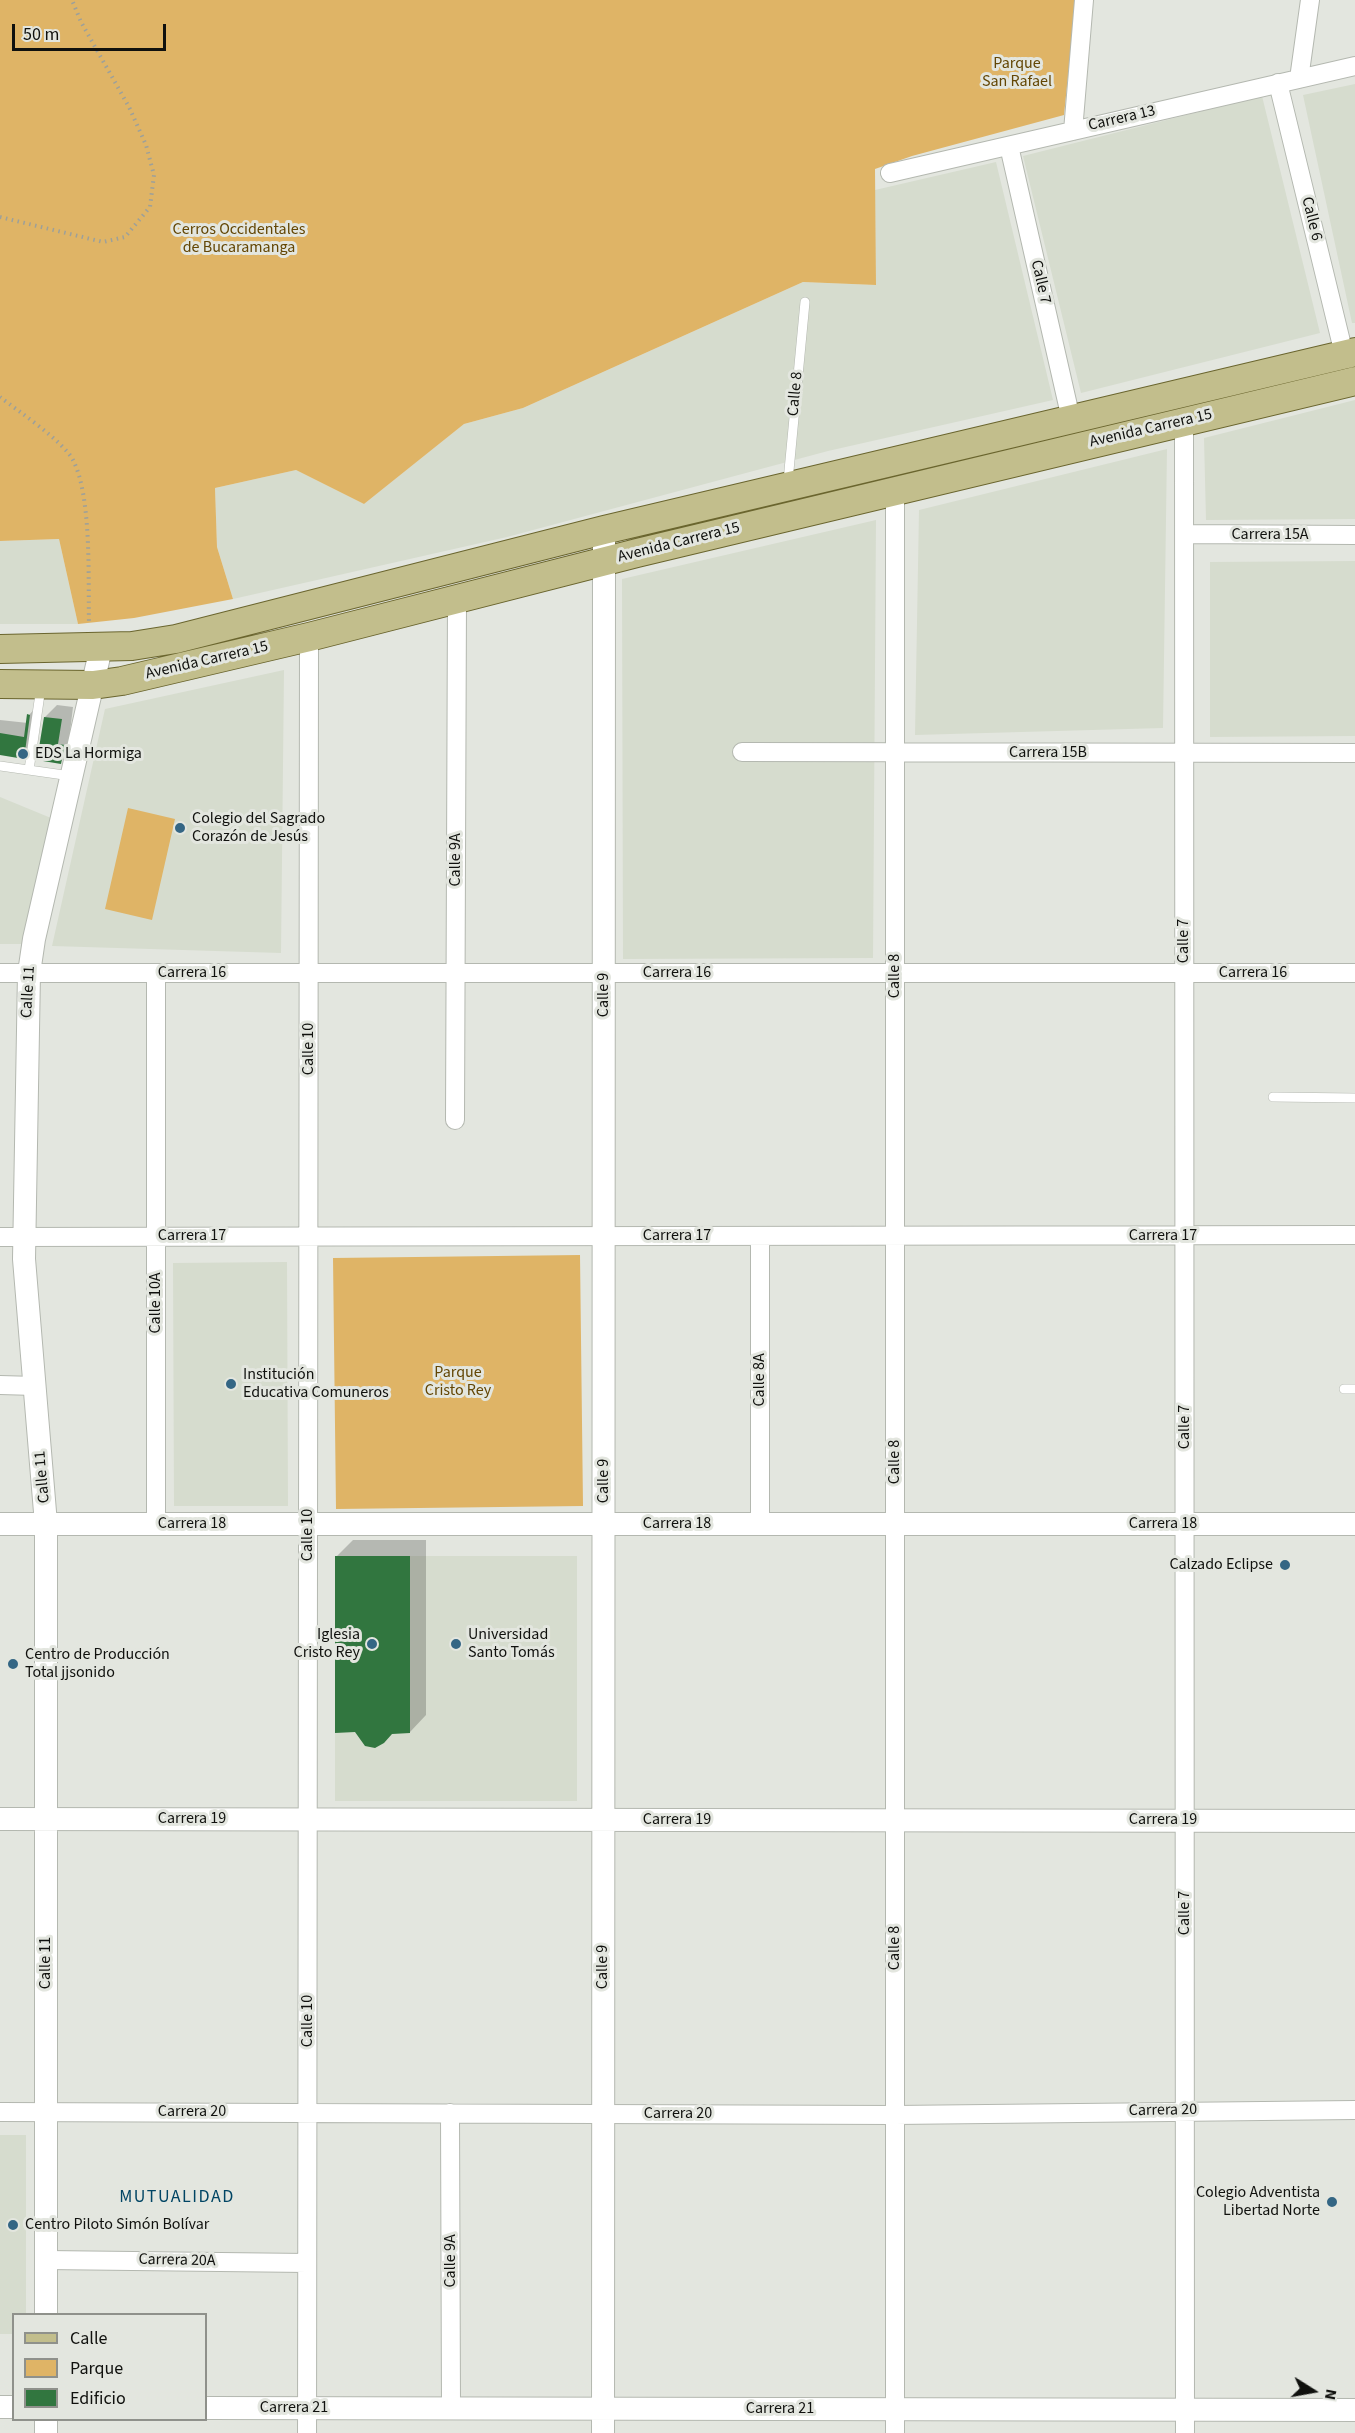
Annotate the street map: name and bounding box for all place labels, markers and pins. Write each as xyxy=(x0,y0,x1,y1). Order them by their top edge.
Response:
place label: EDS La Hormiga xyxy=(35,744,142,764)
marker: EDS La Hormiga xyxy=(16,747,30,761)
place label: Colegio del Sagrado Corazón de Jesús xyxy=(192,809,325,847)
marker: Colegio del Sagrado Corazón de Jesús xyxy=(173,821,187,835)
place label: Institución Educativa Comuneros xyxy=(243,1365,389,1403)
marker: Institución Educativa Comuneros xyxy=(224,1377,238,1391)
place label: Calzado Eclipse xyxy=(1169,1555,1273,1575)
marker: Calzado Eclipse xyxy=(1278,1558,1292,1572)
place label: Iglesia Cristo Rey xyxy=(293,1625,360,1663)
place label: Universidad Santo Tomás xyxy=(468,1625,555,1663)
marker: Iglesia Cristo Rey xyxy=(365,1637,379,1651)
marker: Universidad Santo Tomás xyxy=(449,1637,463,1651)
place label: Centro de Producción Total jjsonido xyxy=(25,1645,170,1683)
marker: Centro de Producción Total jjsonido xyxy=(6,1657,20,1671)
place label: Colegio Adventista Libertad Norte xyxy=(1196,2183,1320,2221)
marker: Colegio Adventista Libertad Norte xyxy=(1325,2195,1339,2209)
place label: Centro Piloto Simón Bolívar xyxy=(25,2215,209,2235)
marker: Centro Piloto Simón Bolívar xyxy=(6,2218,20,2232)

